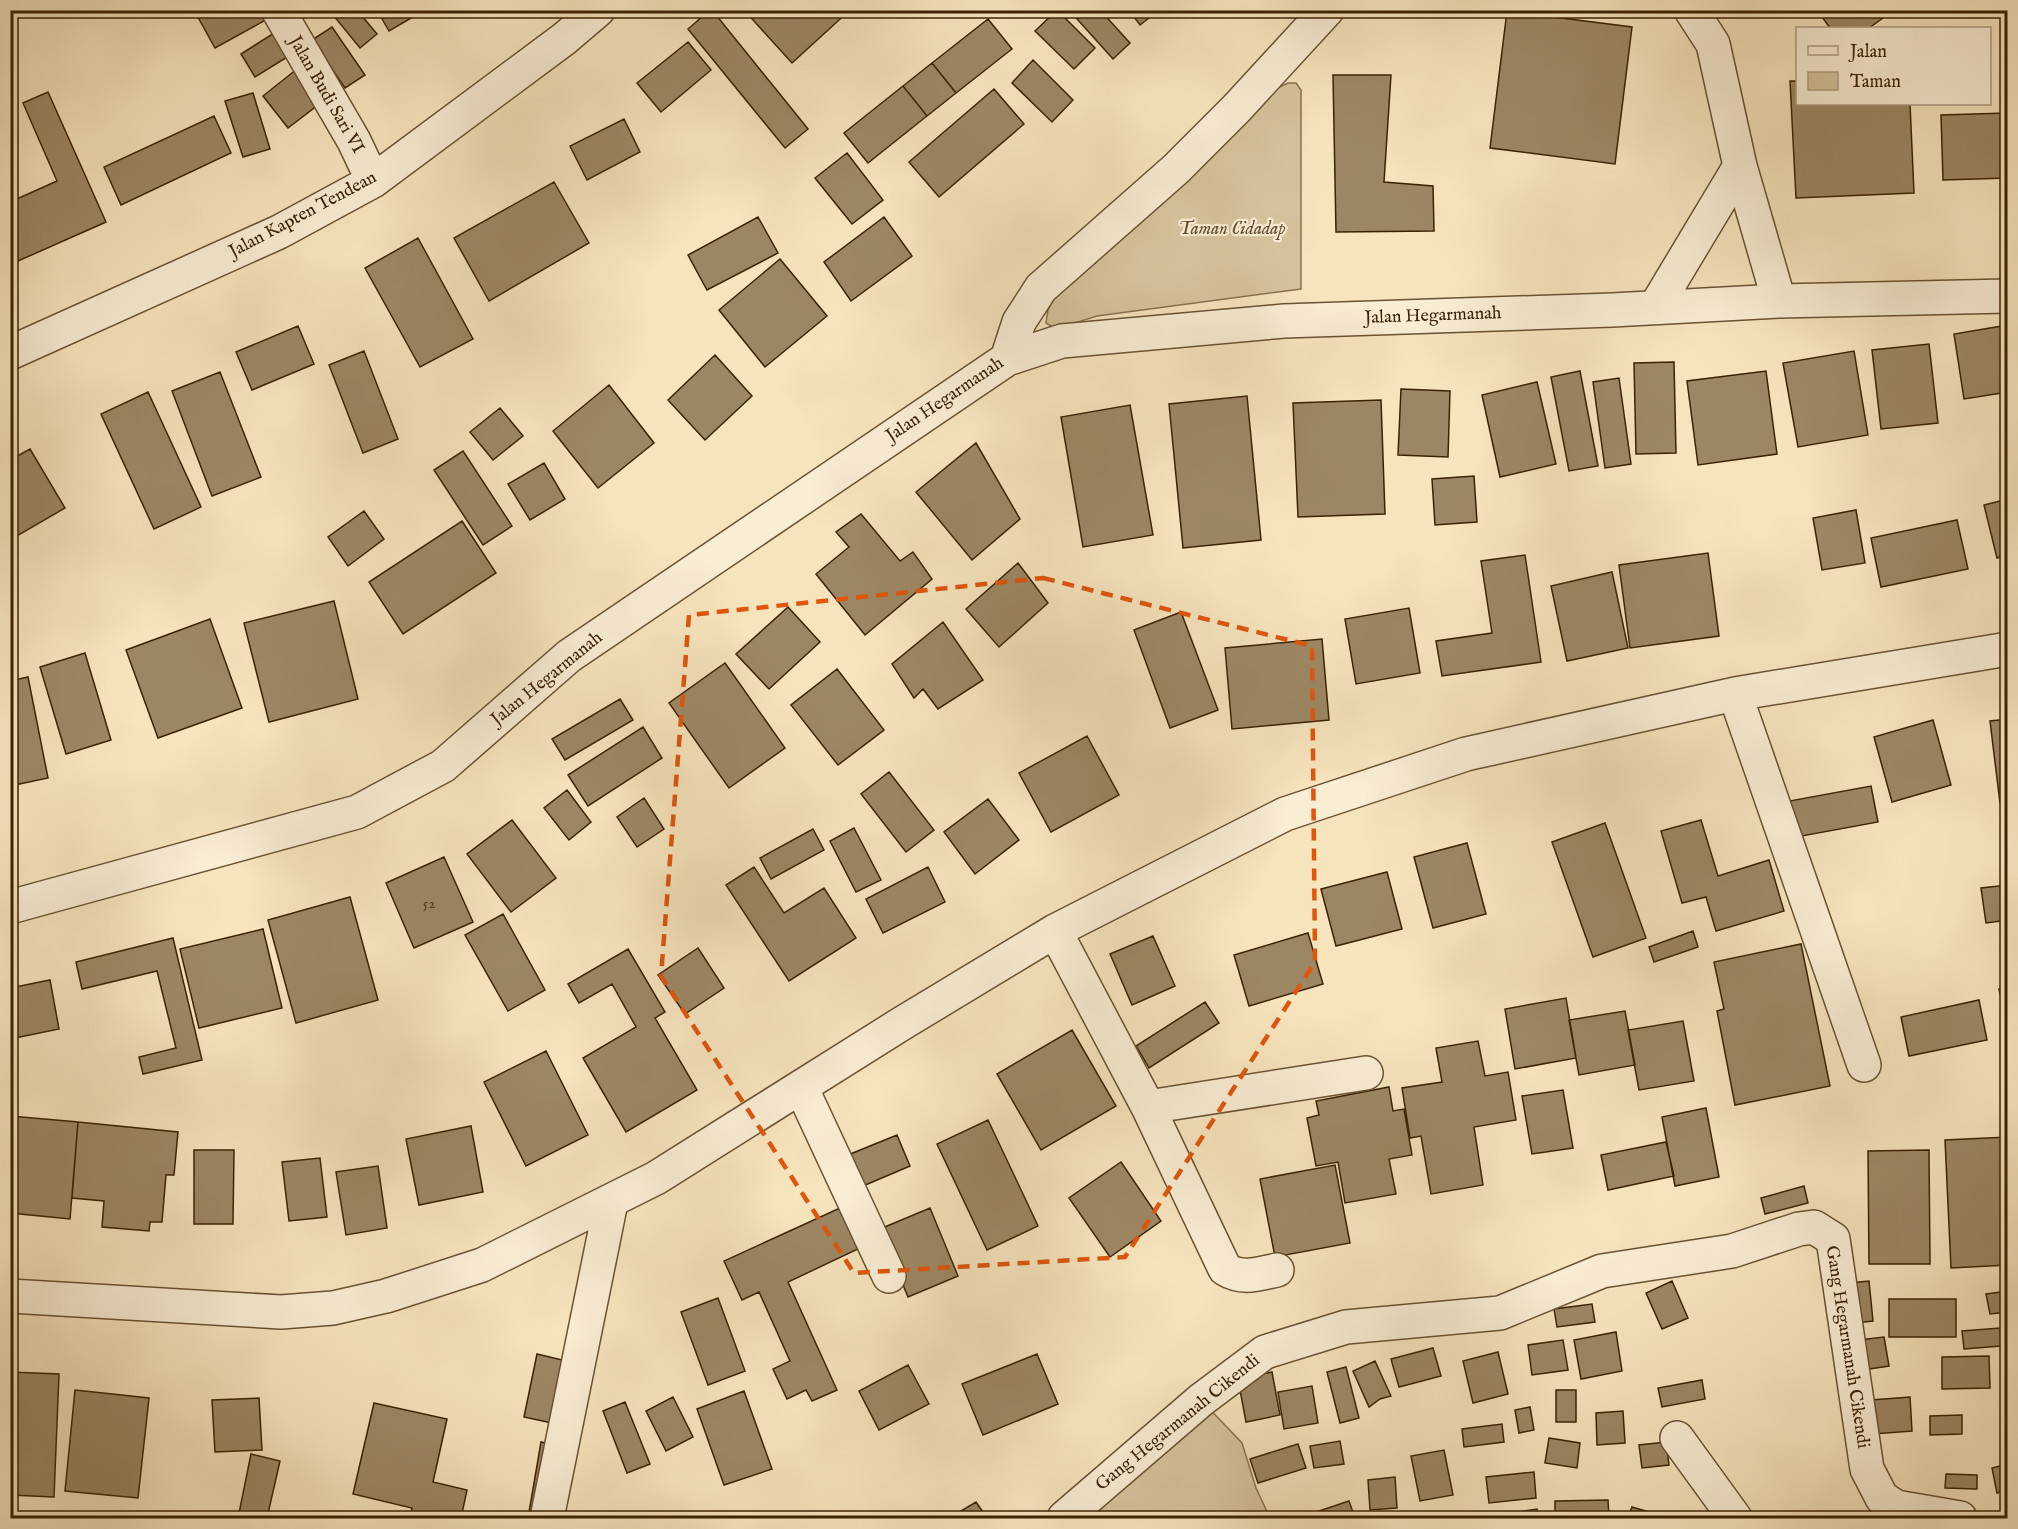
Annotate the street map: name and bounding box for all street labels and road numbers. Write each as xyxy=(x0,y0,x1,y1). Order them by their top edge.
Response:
street label: Jalan Budi Sari VI xyxy=(282,30,369,158)
street label: Jalan Kapten Tendean xyxy=(223,166,381,265)
street label: Jalan Hegarmanah xyxy=(1362,302,1502,330)
street label: Jalan Hegarmanah xyxy=(880,352,1009,449)
street label: Jalan Hegarmanah xyxy=(485,627,608,732)
street label: Gang Hegarmanah Cikendi xyxy=(1820,1244,1874,1450)
street label: Gang Hegarmanah Cikendi xyxy=(1091,1349,1265,1496)

